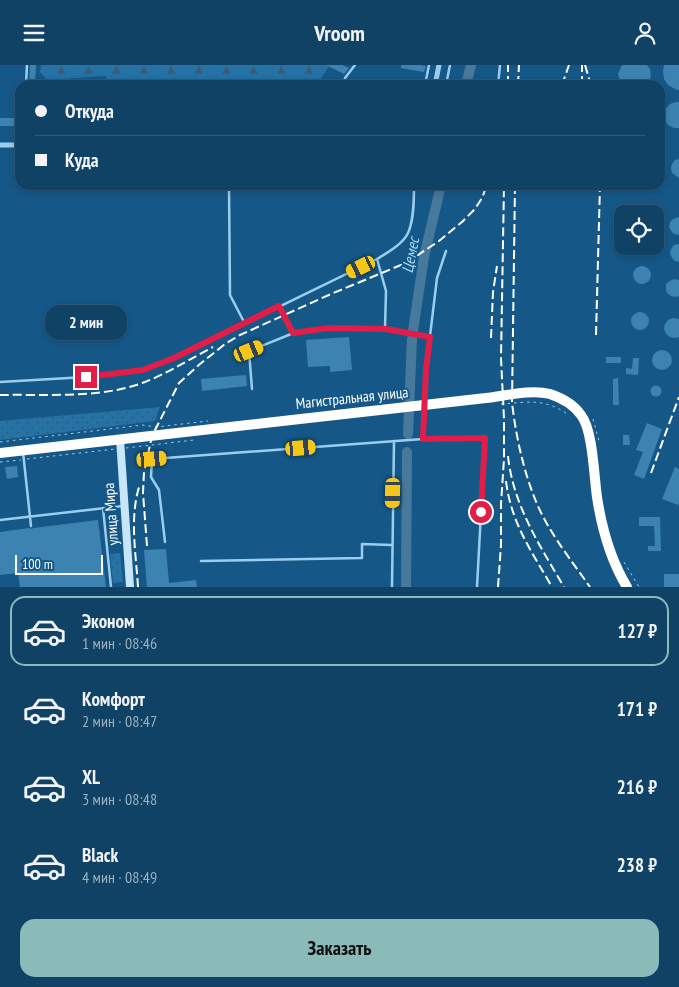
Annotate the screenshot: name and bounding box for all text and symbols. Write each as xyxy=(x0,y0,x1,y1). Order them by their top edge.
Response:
icon: menu xyxy=(20,19,48,47)
text: Vroom xyxy=(314,19,365,47)
icon: person xyxy=(631,19,659,47)
text: Откуда xyxy=(65,99,114,123)
text: Куда xyxy=(65,148,99,172)
map controls xyxy=(614,205,664,255)
button: locate xyxy=(614,205,664,255)
water label: Цемес xyxy=(397,233,424,274)
car xyxy=(344,254,377,280)
callout: 2 мин xyxy=(45,305,127,339)
text: 2 мин xyxy=(69,312,103,332)
car xyxy=(232,338,265,364)
route end xyxy=(75,366,97,388)
street label: Магистральная улица xyxy=(295,382,409,413)
car xyxy=(285,439,316,457)
car xyxy=(136,450,167,468)
car xyxy=(385,478,400,508)
street label: улица Мира xyxy=(99,482,122,546)
route start xyxy=(470,501,492,523)
scale bar xyxy=(15,552,102,575)
text: 100 m xyxy=(22,555,53,573)
icon: car xyxy=(22,609,67,654)
text: Эконом xyxy=(82,609,135,633)
text: 127 ₽ xyxy=(618,619,657,643)
text: 1 мин · 08:46 xyxy=(82,633,157,653)
icon: car xyxy=(22,687,67,732)
text: Комфорт xyxy=(82,687,145,711)
text: 171 ₽ xyxy=(617,697,657,721)
text: 2 мин · 08:47 xyxy=(82,711,157,731)
icon: car xyxy=(22,765,67,810)
text: XL xyxy=(82,765,100,789)
text: 216 ₽ xyxy=(617,775,657,799)
text: 3 мин · 08:48 xyxy=(82,789,157,809)
icon: car xyxy=(22,843,67,888)
text: Black xyxy=(82,843,118,867)
text: 238 ₽ xyxy=(617,853,657,877)
text: 4 мин · 08:49 xyxy=(82,867,157,887)
button: Заказать xyxy=(20,919,659,977)

